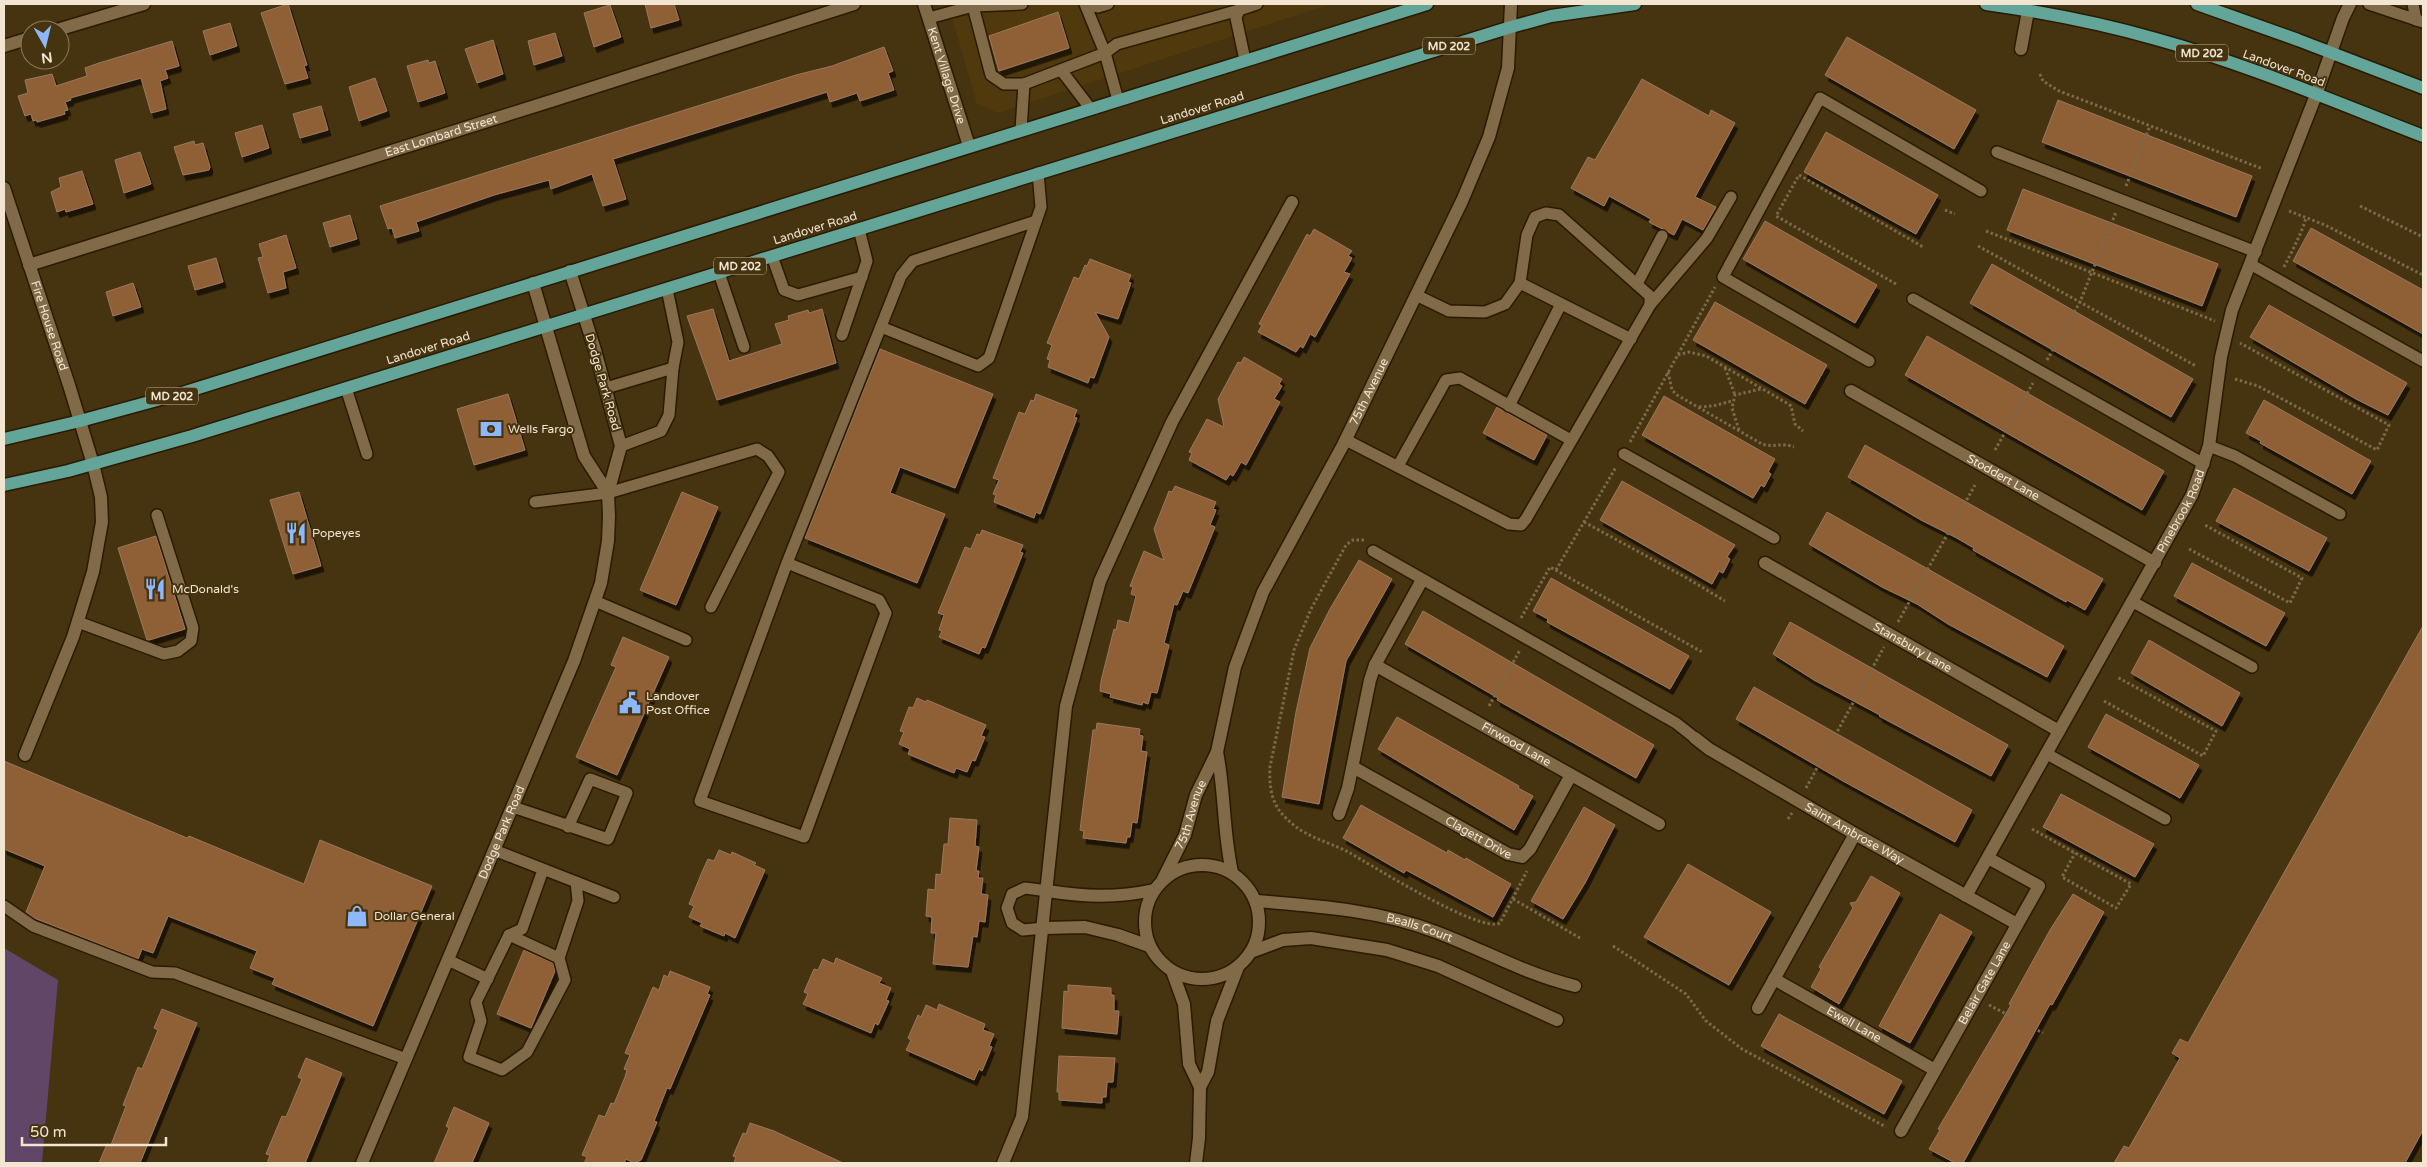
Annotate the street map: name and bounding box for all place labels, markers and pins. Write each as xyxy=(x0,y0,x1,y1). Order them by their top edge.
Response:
bank icon: Wells Fargo xyxy=(478,416,504,442)
place label: Wells Fargo xyxy=(508,422,574,436)
restaurant icon: Popeyes xyxy=(283,520,309,546)
place label: Popeyes xyxy=(312,526,361,540)
restaurant icon: McDonald's xyxy=(142,576,168,602)
place label: McDonald's xyxy=(172,582,239,596)
place label: Landover Post Office xyxy=(646,689,710,717)
public building icon: Landover Post Office xyxy=(617,690,643,716)
shop icon: Dollar General xyxy=(344,903,370,929)
place label: Dollar General xyxy=(374,909,455,923)

